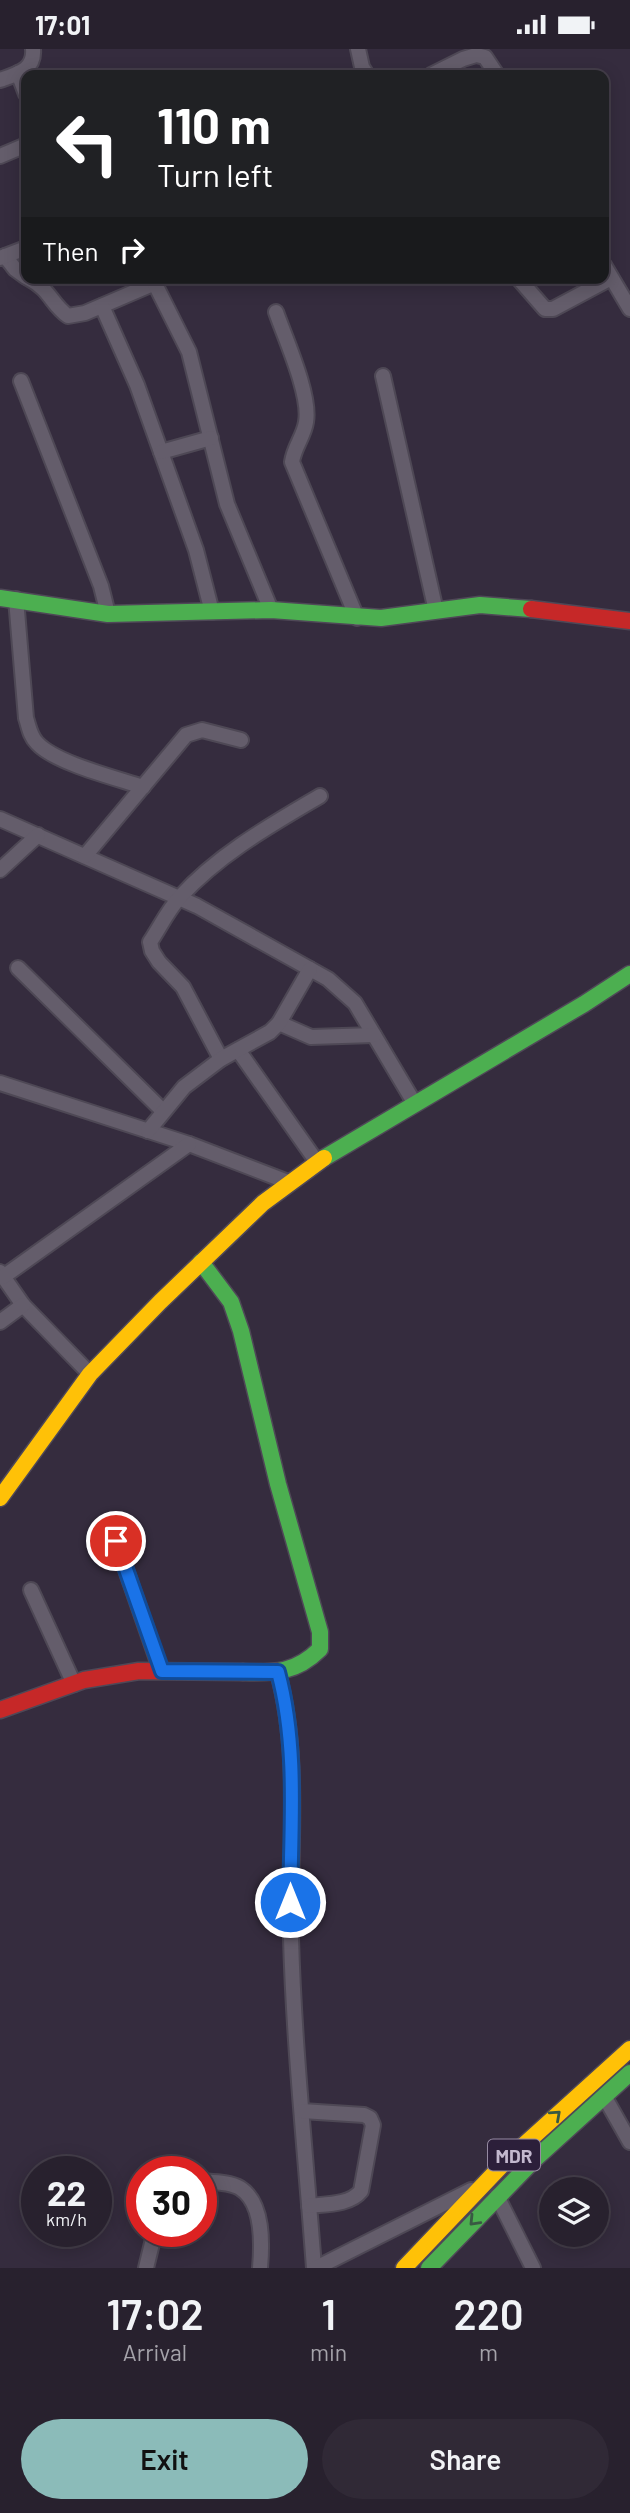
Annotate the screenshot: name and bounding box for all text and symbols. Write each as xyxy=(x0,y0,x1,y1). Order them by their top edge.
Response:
text: 17:01 xyxy=(35,9,90,40)
text: 110 m xyxy=(157,95,271,154)
icon: left xyxy=(42,98,133,189)
text: Turn left xyxy=(157,155,274,193)
icon: right xyxy=(113,231,151,269)
text: Then xyxy=(42,235,99,266)
pin xyxy=(86,1511,146,1571)
icon: arrive xyxy=(97,1522,135,1560)
position arrow xyxy=(253,1865,327,1939)
one-way arrow xyxy=(548,2111,561,2124)
road number: MDR xyxy=(488,2139,540,2171)
speed limit sign: 30 xyxy=(126,2156,217,2247)
text: 22 xyxy=(47,2171,86,2213)
map controls xyxy=(539,2177,609,2247)
button: layers xyxy=(539,2177,609,2247)
text: km/h xyxy=(46,2208,87,2230)
one-way arrow xyxy=(469,2213,482,2226)
text: 17:02 xyxy=(106,2288,204,2338)
text: 1 xyxy=(321,2288,336,2338)
text: 220 xyxy=(454,2288,524,2338)
text: Arrival xyxy=(123,2338,187,2366)
text: min xyxy=(310,2338,347,2366)
text: m xyxy=(479,2338,498,2366)
button: Exit xyxy=(21,2419,308,2499)
button: Share xyxy=(322,2419,609,2499)

